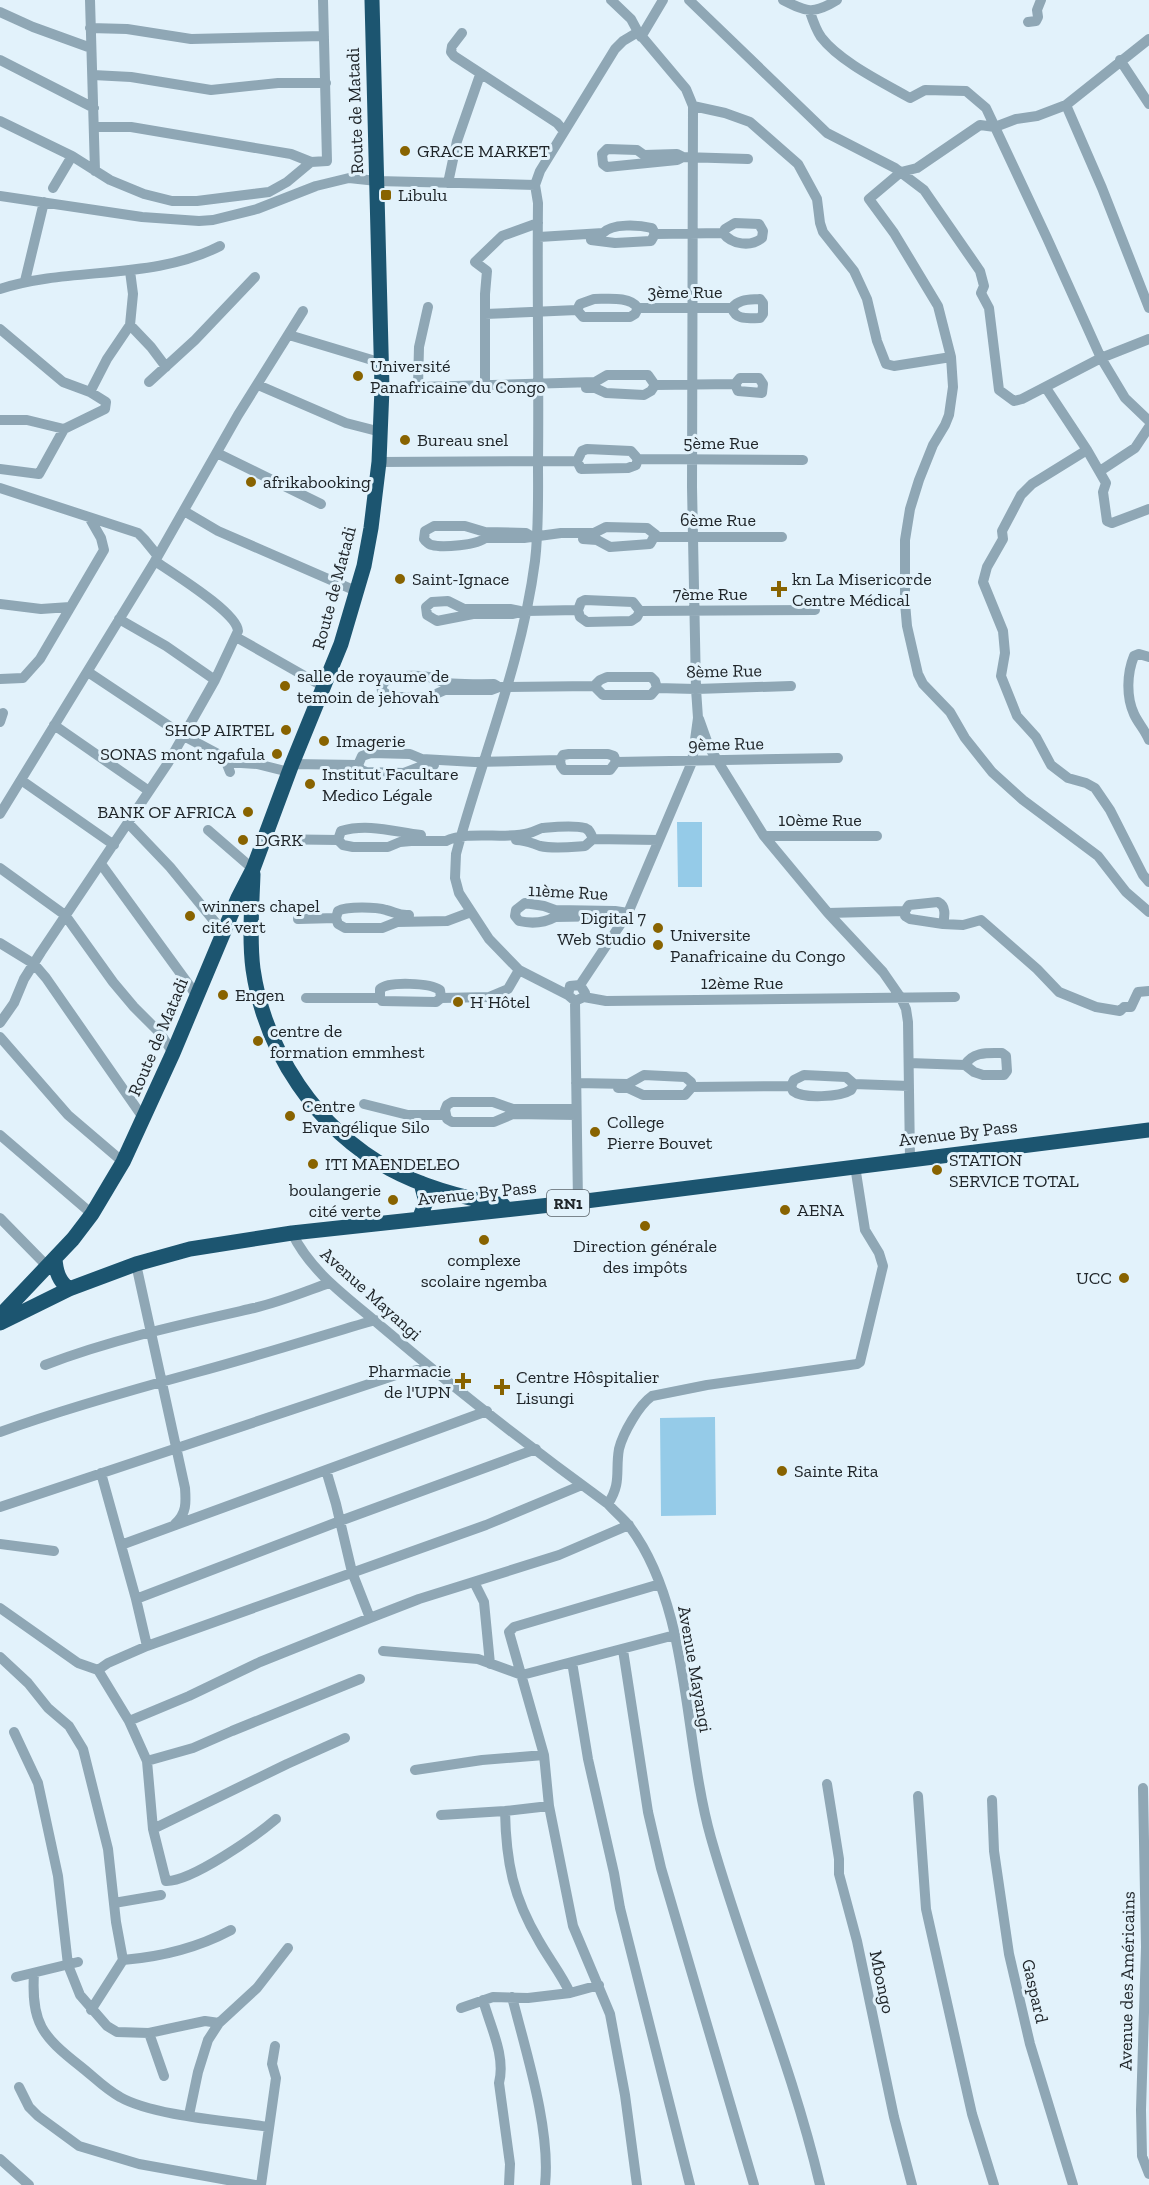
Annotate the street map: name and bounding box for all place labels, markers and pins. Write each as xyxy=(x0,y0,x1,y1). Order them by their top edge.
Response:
place label: GRACE MARKET xyxy=(417,140,550,162)
marker: GRACE MARKET xyxy=(398,144,412,158)
place label: Libulu xyxy=(398,184,447,206)
marker: Libulu xyxy=(379,188,393,202)
place label: Université Panafricaine du Congo xyxy=(370,355,546,398)
marker: Université Panafricaine du Congo xyxy=(351,369,365,383)
place label: Bureau snel xyxy=(417,429,509,451)
marker: Bureau snel xyxy=(398,433,412,447)
place label: afrikabooking xyxy=(263,471,371,493)
marker: afrikabooking xyxy=(244,475,258,489)
place label: Saint-Ignace xyxy=(412,568,509,590)
place label: kn La Misericorde Centre Médical xyxy=(792,568,932,611)
marker: Saint-Ignace xyxy=(393,572,407,586)
marker: kn La Misericorde Centre Médical xyxy=(770,580,788,598)
place label: salle de royaume de temoin de jehovah xyxy=(297,665,449,708)
marker: salle de royaume de temoin de jehovah xyxy=(278,679,292,693)
place label: SHOP AIRTEL xyxy=(165,719,274,741)
marker: SHOP AIRTEL xyxy=(279,723,293,737)
place label: Imagerie xyxy=(336,730,405,752)
marker: Imagerie xyxy=(317,734,331,748)
place label: SONAS mont ngafula xyxy=(100,743,265,765)
marker: SONAS mont ngafula xyxy=(270,747,284,761)
place label: Institut Facultare Medico Légale xyxy=(322,763,458,806)
marker: Institut Facultare Medico Légale xyxy=(303,777,317,791)
place label: BANK OF AFRICA xyxy=(97,801,236,823)
marker: BANK OF AFRICA xyxy=(241,805,255,819)
place label: DGRK xyxy=(255,829,303,851)
marker: DGRK xyxy=(236,833,250,847)
place label: winners chapel cité vert xyxy=(202,895,320,938)
place label: Digital 7 Web Studio xyxy=(557,907,647,950)
marker: winners chapel cité vert xyxy=(183,909,197,923)
marker: Digital 7 Web Studio xyxy=(651,921,665,935)
place label: Universite Panafricaine du Congo xyxy=(670,924,846,967)
marker: Universite Panafricaine du Congo xyxy=(651,938,665,952)
place label: Engen xyxy=(235,984,285,1006)
marker: Engen xyxy=(216,988,230,1002)
place label: H Hôtel xyxy=(470,991,530,1013)
marker: H Hôtel xyxy=(451,995,465,1009)
place label: centre de formation emmhest xyxy=(270,1020,425,1063)
marker: centre de formation emmhest xyxy=(251,1034,265,1048)
place label: Centre Evangélique Silo xyxy=(302,1095,430,1138)
marker: Centre Evangélique Silo xyxy=(283,1109,297,1123)
place label: College Pierre Bouvet xyxy=(607,1111,713,1154)
marker: College Pierre Bouvet xyxy=(588,1125,602,1139)
place label: STATION SERVICE TOTAL xyxy=(949,1149,1079,1192)
place label: ITI MAENDELEO xyxy=(325,1153,460,1175)
marker: ITI MAENDELEO xyxy=(306,1157,320,1171)
marker: STATION SERVICE TOTAL xyxy=(930,1163,944,1177)
place label: boulangerie cité verte xyxy=(288,1179,381,1222)
marker: boulangerie cité verte xyxy=(386,1193,400,1207)
place label: AENA xyxy=(797,1199,844,1221)
marker: AENA xyxy=(778,1203,792,1217)
marker: Direction générale des impôts xyxy=(638,1219,652,1233)
marker: complexe scolaire ngemba xyxy=(477,1233,491,1247)
place label: Direction générale des impôts xyxy=(573,1235,717,1278)
place label: complexe scolaire ngemba xyxy=(421,1249,548,1292)
place label: UCC xyxy=(1076,1267,1112,1289)
marker: UCC xyxy=(1117,1271,1131,1285)
place label: Pharmacie de l'UPN xyxy=(368,1360,451,1403)
place label: Centre Hôspitalier Lisungi xyxy=(516,1366,660,1409)
marker: Pharmacie de l'UPN xyxy=(456,1374,470,1388)
marker: Centre Hôspitalier Lisungi xyxy=(493,1378,511,1396)
place label: Sainte Rita xyxy=(794,1460,879,1482)
marker: Sainte Rita xyxy=(775,1464,789,1478)

